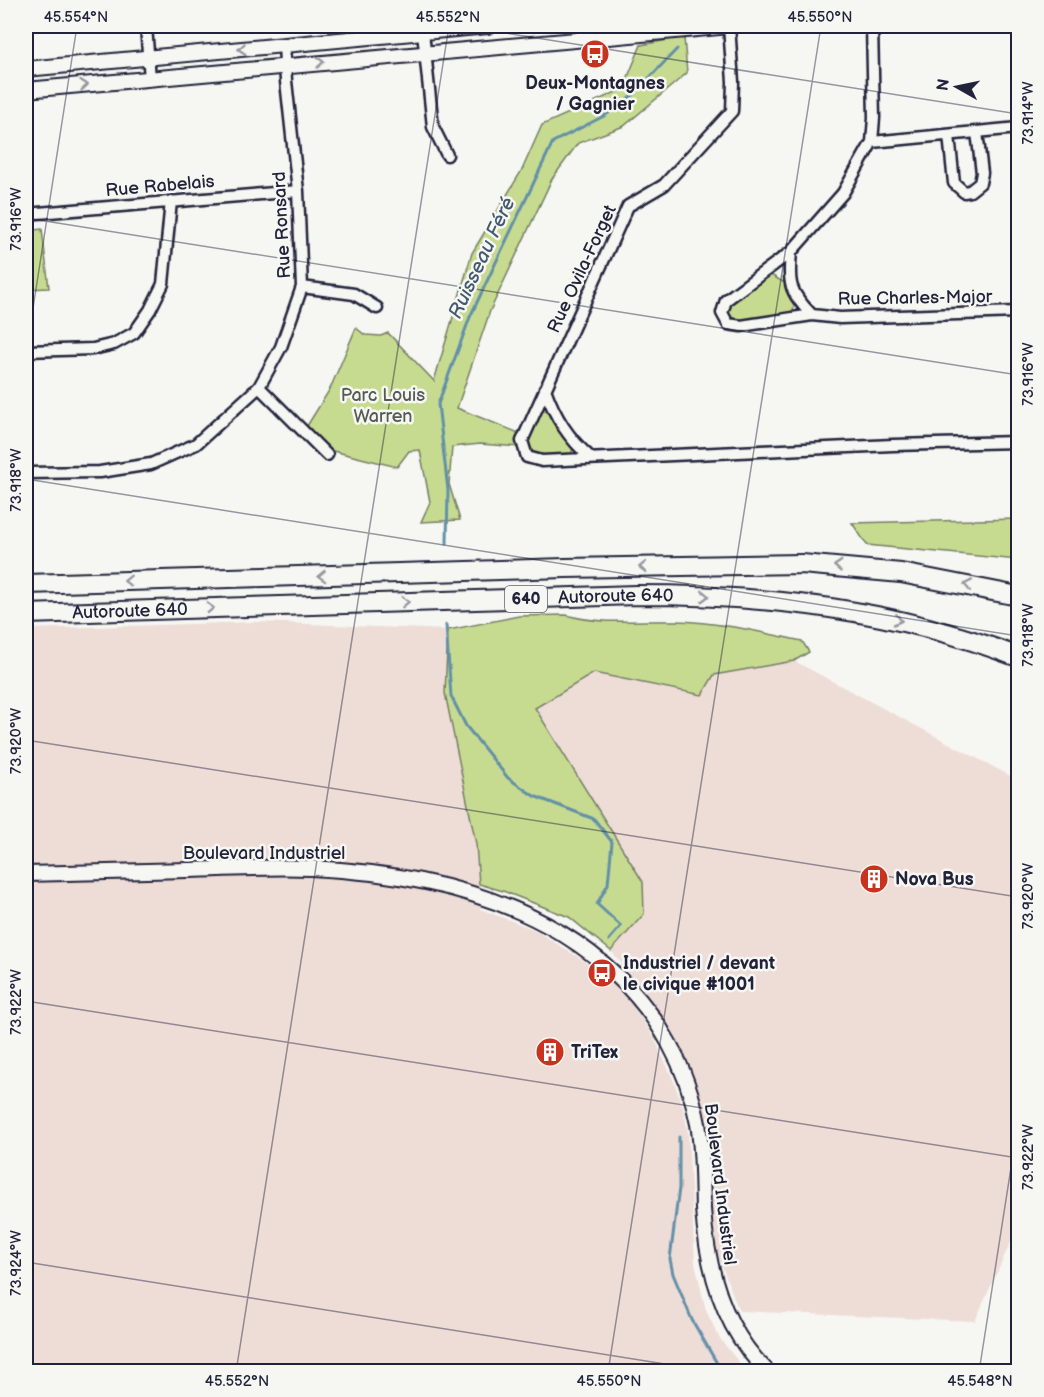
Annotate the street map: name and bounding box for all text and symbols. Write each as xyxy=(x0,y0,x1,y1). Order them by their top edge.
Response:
text: 45.554°N xyxy=(44,8,108,27)
text: 45.552°N xyxy=(416,8,480,27)
text: 45.550°N xyxy=(788,8,852,27)
bus stop icon: Deux-Montagnes / Gagnier xyxy=(579,38,611,70)
one-way arrow xyxy=(238,42,247,55)
one-way arrow xyxy=(315,56,324,69)
north arrow xyxy=(927,57,987,117)
place label: Deux-Montagnes / Gagnier xyxy=(525,73,665,115)
text: N xyxy=(933,77,954,92)
one-way arrow xyxy=(79,79,88,92)
text: 73.914°W xyxy=(1019,81,1038,145)
street label: Rue Rabelais xyxy=(105,171,215,201)
street label: Rue Ronsard xyxy=(269,171,295,279)
text: 73.916°W xyxy=(7,187,26,251)
water label: Ruisseau Féré xyxy=(443,193,521,322)
street label: Rue Ovila-Forget xyxy=(543,201,621,336)
street label: Rue Charles-Major xyxy=(838,286,993,310)
text: 73.916°W xyxy=(1019,342,1038,406)
park label: Parc Louis Warren xyxy=(341,385,425,427)
text: 73.918°W xyxy=(7,448,26,512)
one-way arrow xyxy=(639,560,648,573)
one-way arrow xyxy=(834,560,843,573)
one-way arrow xyxy=(318,569,327,582)
one-way arrow xyxy=(123,575,132,588)
one-way arrow xyxy=(963,579,973,592)
street label: Autoroute 640 xyxy=(558,584,674,608)
road number: 640 xyxy=(505,586,547,612)
one-way arrow xyxy=(700,590,709,602)
one-way arrow xyxy=(400,596,409,609)
street label: Autoroute 640 xyxy=(72,598,188,623)
one-way arrow xyxy=(205,602,214,615)
text: 73.918°W xyxy=(1019,603,1038,667)
one-way arrow xyxy=(893,612,903,625)
text: 73.920°W xyxy=(7,707,26,774)
street label: Boulevard Industriel xyxy=(183,843,345,864)
text: 73.920°W xyxy=(1019,862,1038,929)
building icon: Nova Bus xyxy=(858,863,890,895)
place label: Nova Bus xyxy=(895,869,974,890)
place label: Industriel / devant le civique #1001 xyxy=(623,953,775,995)
bus stop icon: Industriel / devant le civique #1001 xyxy=(586,957,618,989)
text: 73.922°W xyxy=(7,969,26,1035)
building icon: TriTex xyxy=(534,1036,566,1068)
place label: TriTex xyxy=(571,1042,618,1063)
street label: Boulevard Industriel xyxy=(700,1102,740,1266)
text: 73.922°W xyxy=(1019,1124,1038,1190)
text: 73.924°W xyxy=(7,1230,26,1296)
text: 45.552°N xyxy=(205,1372,269,1391)
text: 45.550°N xyxy=(577,1372,641,1391)
text: 45.548°N xyxy=(947,1372,1013,1391)

